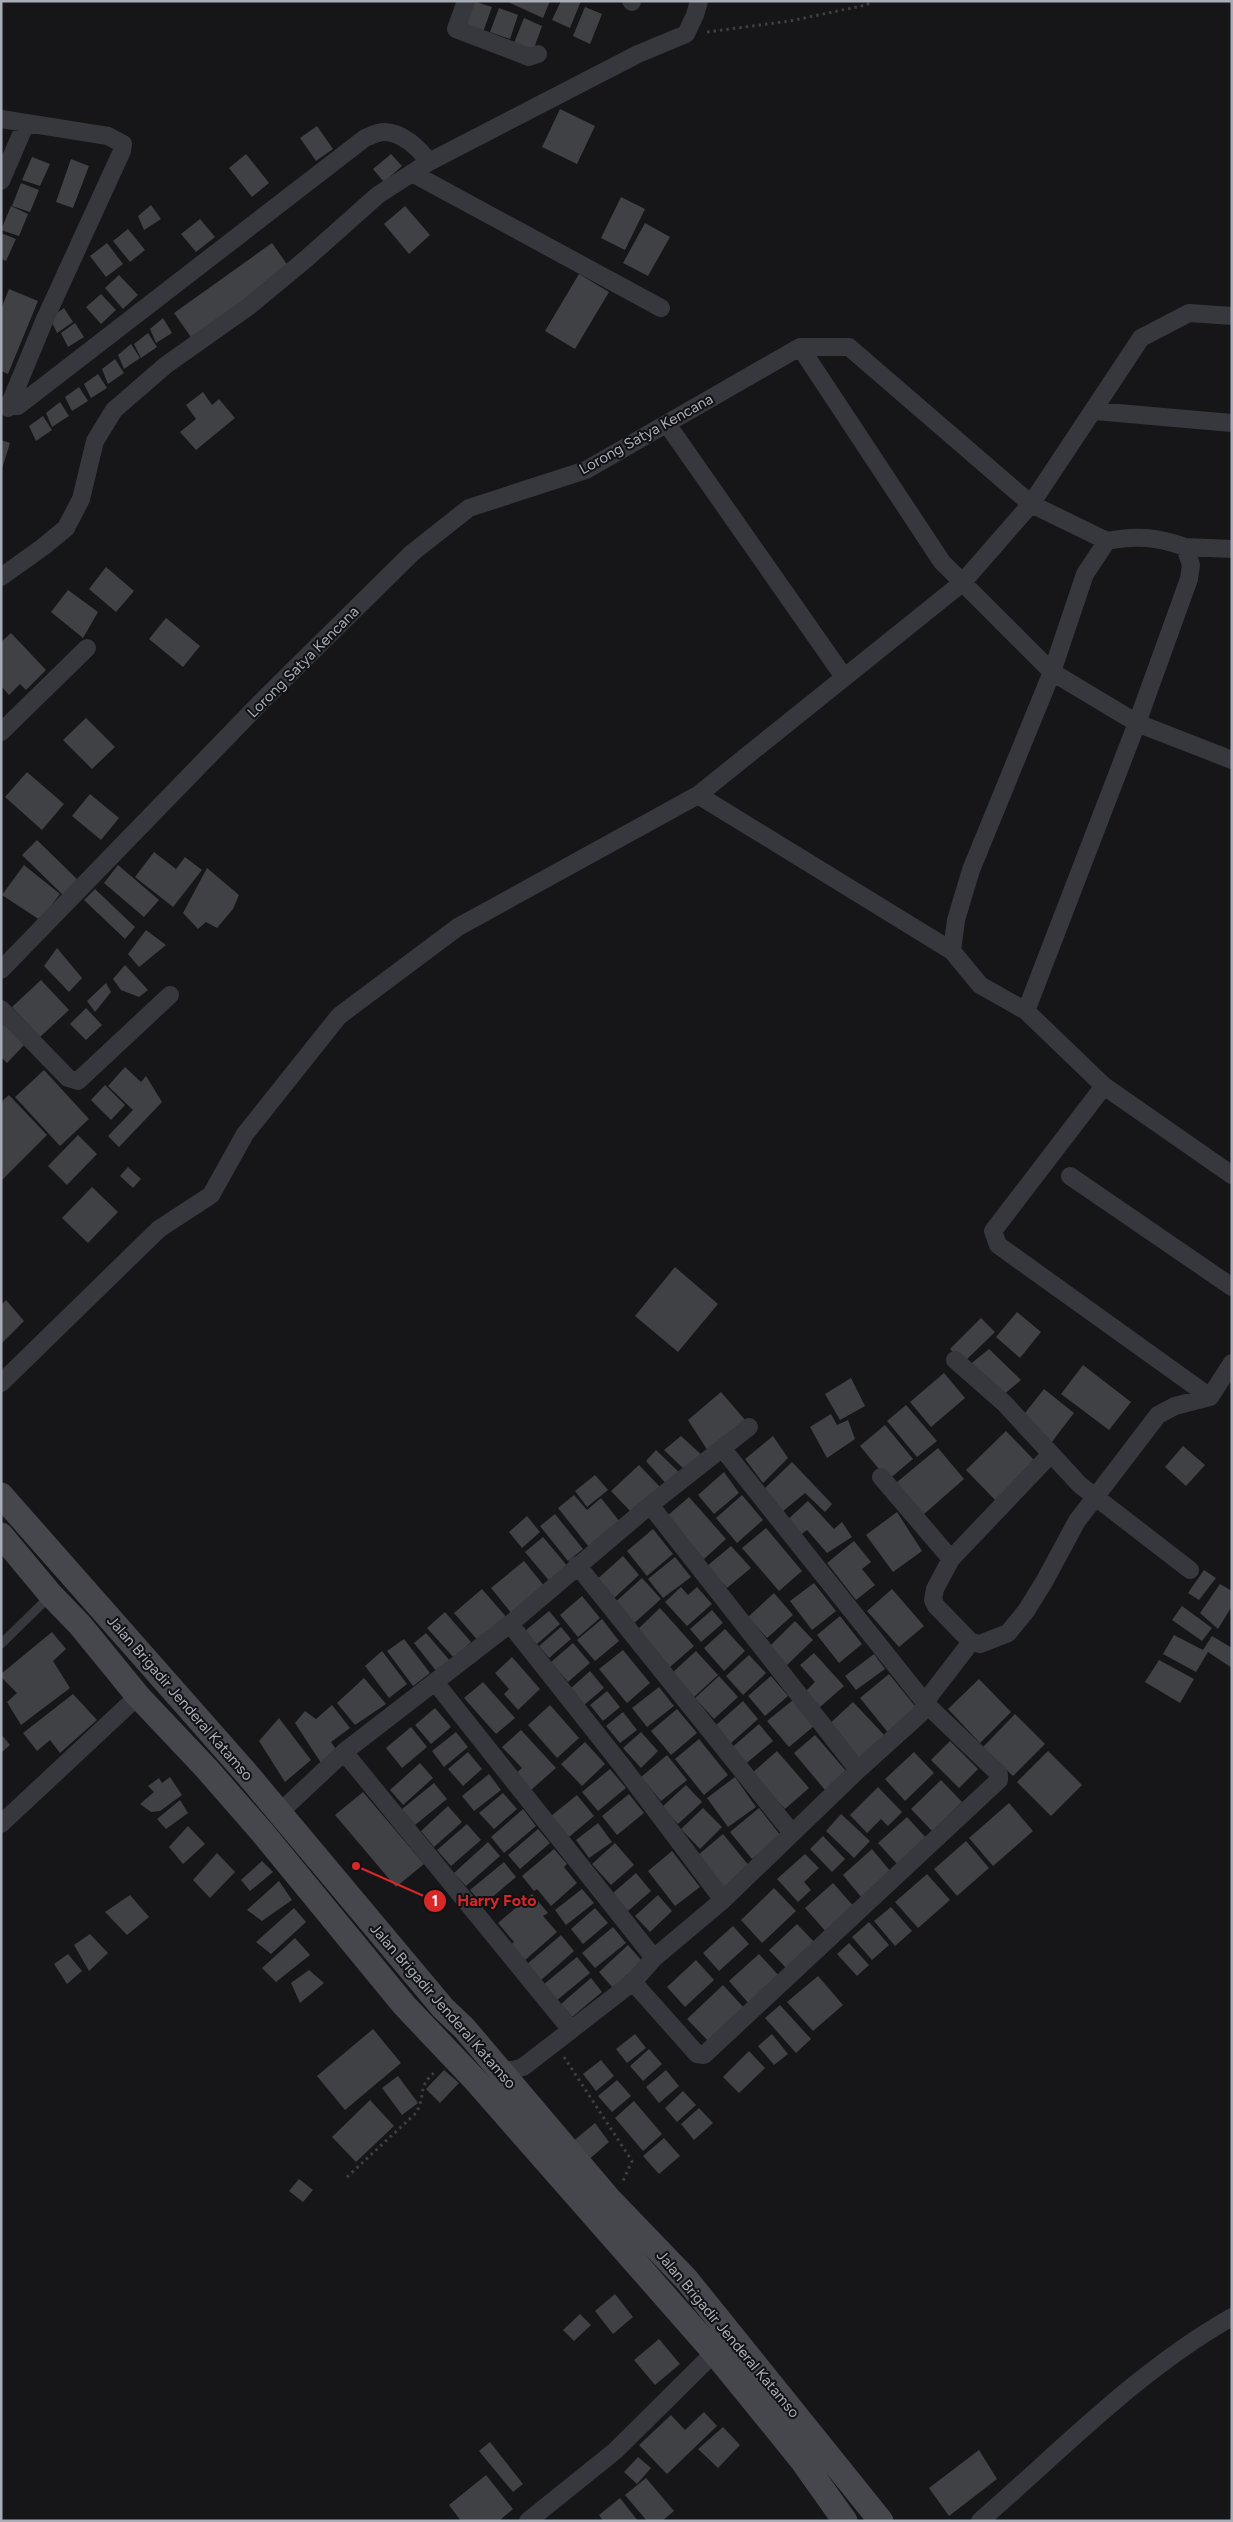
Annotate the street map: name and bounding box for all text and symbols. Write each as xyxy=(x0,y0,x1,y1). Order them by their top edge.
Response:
street label: Lorong Satya Kencana xyxy=(576,390,716,478)
street label: Lorong Satya Kencana xyxy=(244,603,362,721)
street label: Jalan Brigadir Jenderal Katamso xyxy=(103,1612,257,1785)
callout: Harry Foto xyxy=(423,1885,547,1916)
text: Harry Foto xyxy=(457,1891,537,1910)
text: 1 xyxy=(432,1892,438,1910)
street label: Jalan Brigadir Jenderal Katamso xyxy=(366,1920,520,2093)
street label: Jalan Brigadir Jenderal Katamso xyxy=(653,2247,804,2422)

